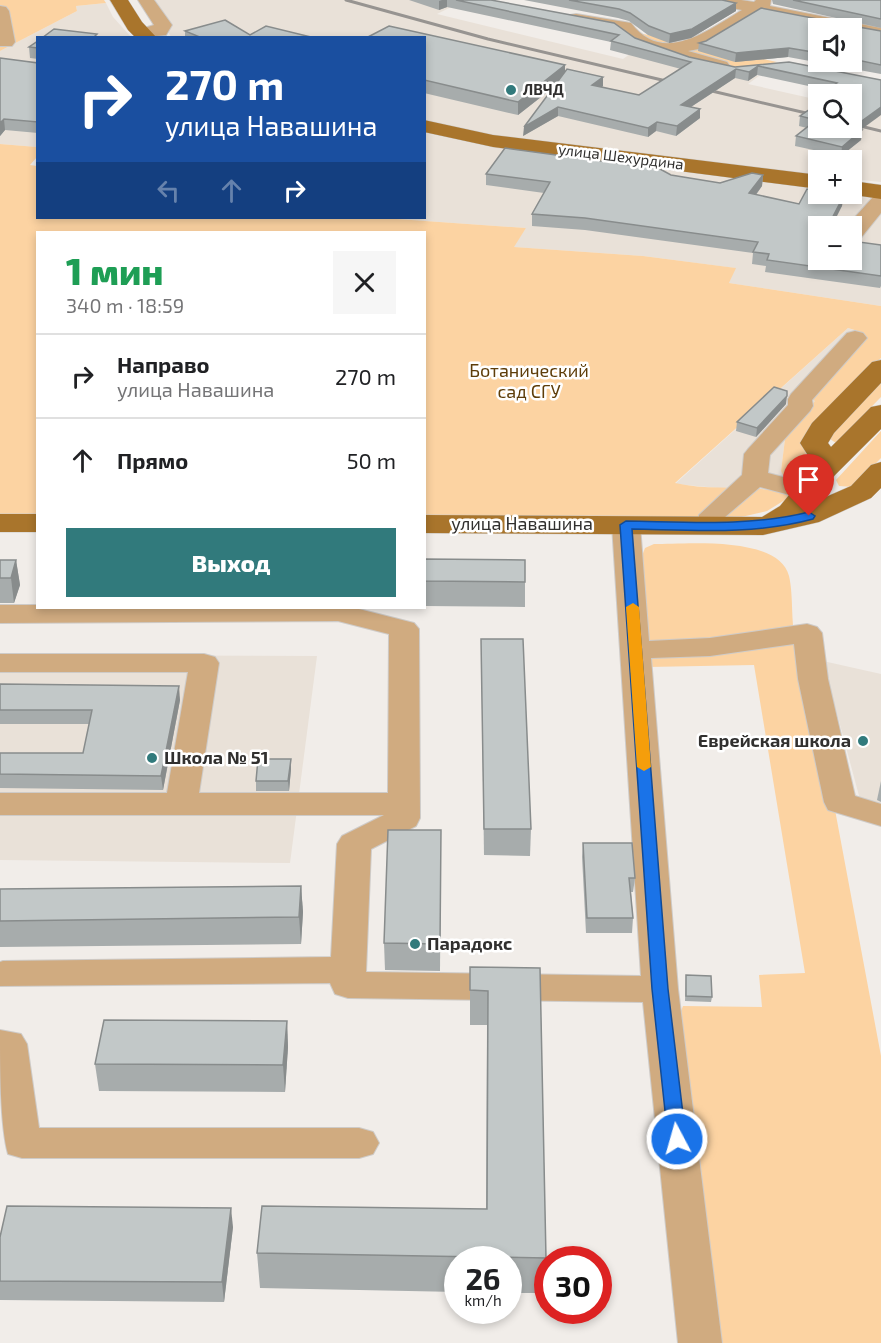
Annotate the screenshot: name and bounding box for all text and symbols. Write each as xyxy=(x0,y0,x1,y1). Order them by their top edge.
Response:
map controls xyxy=(808,18,862,270)
button: sound xyxy=(808,18,862,72)
text: 270 m xyxy=(165,58,284,108)
icon: right xyxy=(66,60,144,138)
place label: ЛВЧД xyxy=(523,80,564,98)
marker: ЛВЧД xyxy=(504,83,518,97)
button: search xyxy=(808,84,862,138)
text: улица Навашина xyxy=(165,109,377,141)
street label: улица Шехурдина xyxy=(557,139,685,174)
button: + xyxy=(808,150,862,204)
icon: left xyxy=(152,174,185,207)
icon: ahead xyxy=(215,174,248,207)
icon: right xyxy=(278,174,311,207)
button: − xyxy=(808,216,862,270)
text: 1 мин xyxy=(66,249,164,292)
button: close xyxy=(333,251,396,314)
text: 340 m · 18:59 xyxy=(66,293,184,317)
text: Направо xyxy=(117,351,210,377)
park label: Ботанический сад СГУ xyxy=(469,359,589,402)
icon: right xyxy=(66,360,99,393)
text: 270 m xyxy=(335,363,396,389)
text: улица Навашина xyxy=(117,377,274,401)
icon: ahead xyxy=(66,444,99,477)
text: Прямо xyxy=(117,447,188,473)
text: 50 m xyxy=(347,447,396,473)
pin xyxy=(783,454,834,516)
icon: arrive xyxy=(792,463,825,496)
street label: улица Навашина xyxy=(451,512,593,534)
button: Выход xyxy=(66,528,396,597)
place label: Еврейская школа xyxy=(698,729,851,751)
marker: Еврейская школа xyxy=(856,734,870,748)
place label: Школа № 51 xyxy=(164,746,269,768)
marker: Школа № 51 xyxy=(145,751,159,765)
place label: Парадокс xyxy=(427,932,512,954)
marker: Парадокс xyxy=(408,937,422,951)
position arrow xyxy=(645,1107,709,1171)
speed limit sign: 30 xyxy=(534,1246,612,1324)
text: 26 xyxy=(465,1260,501,1296)
text: km/h xyxy=(464,1291,502,1309)

